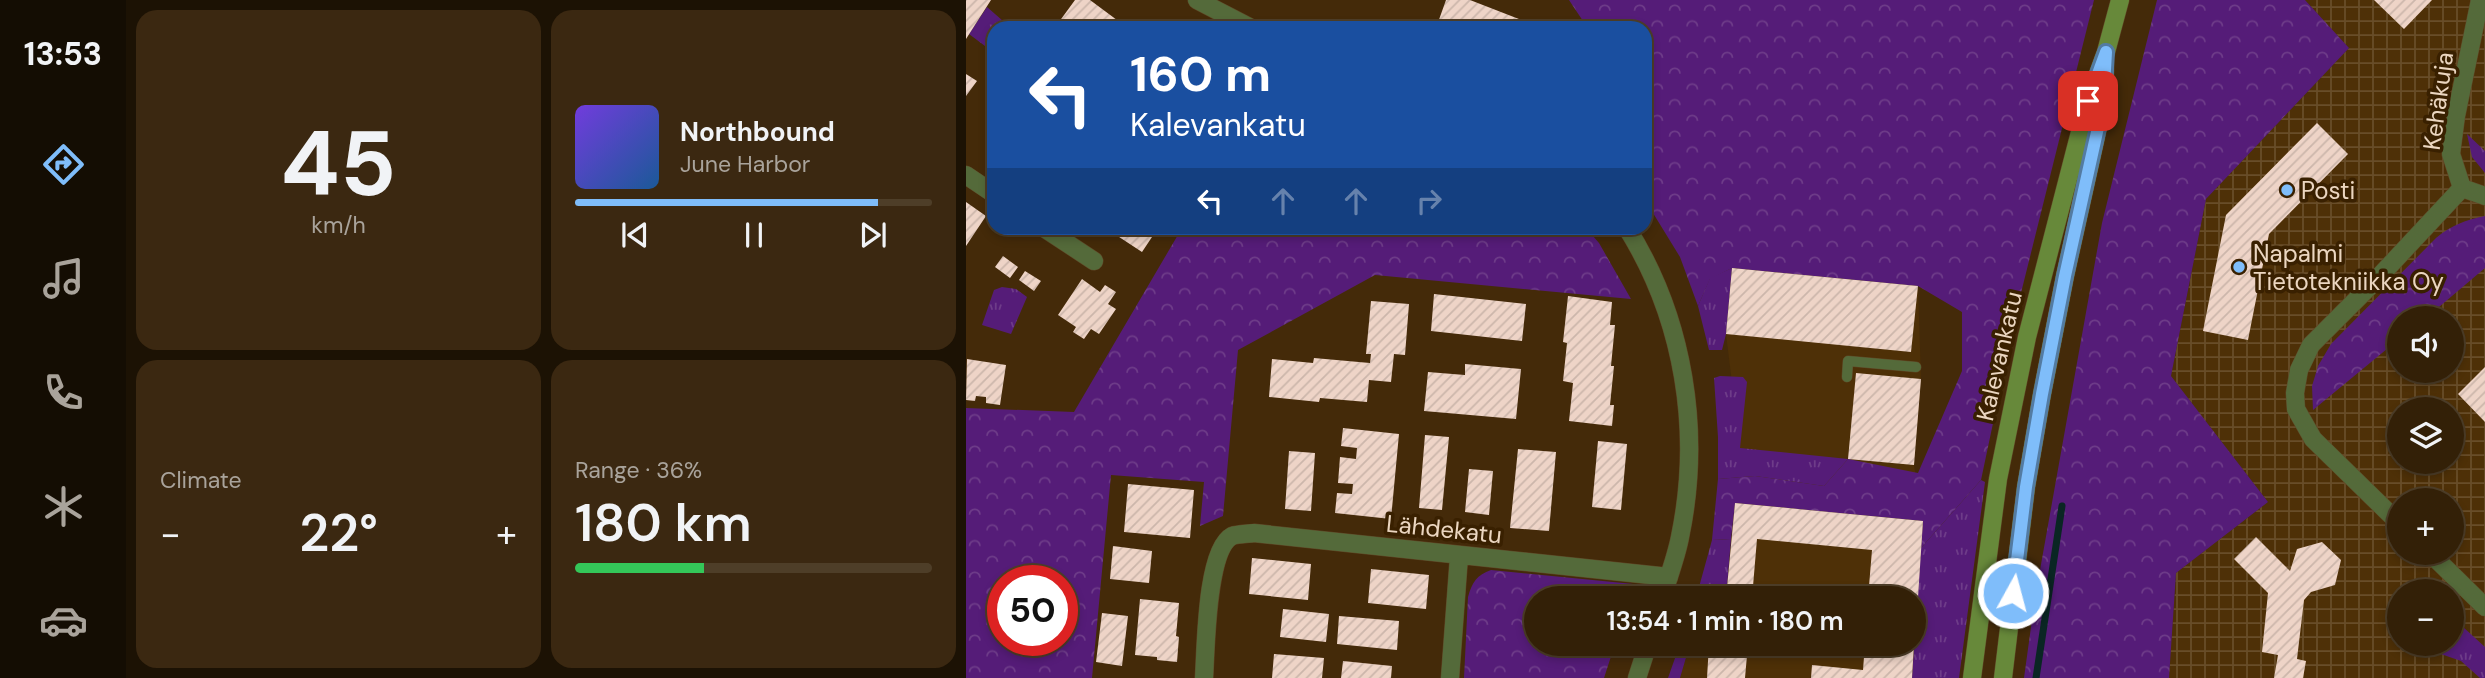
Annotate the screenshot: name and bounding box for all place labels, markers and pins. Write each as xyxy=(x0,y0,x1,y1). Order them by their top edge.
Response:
pin xyxy=(2058,71,2118,131)
place label: Posti xyxy=(2301,175,2355,206)
marker: Posti xyxy=(2279,182,2295,198)
place label: Napalmi Tietotekniikka Oy xyxy=(2253,238,2444,297)
marker: Napalmi Tietotekniikka Oy xyxy=(2231,259,2247,275)

